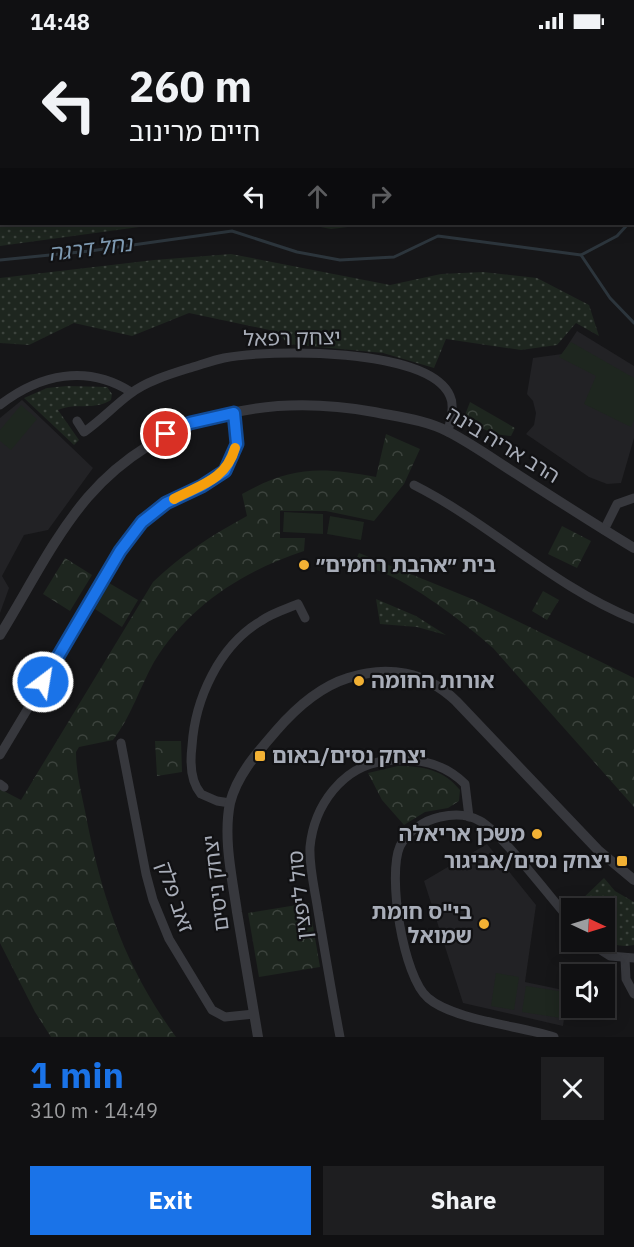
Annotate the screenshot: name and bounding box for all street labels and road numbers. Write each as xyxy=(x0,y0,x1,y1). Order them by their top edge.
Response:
street label: יצחק רפאל xyxy=(243,322,341,352)
street label: הרב אריה בינה xyxy=(442,399,565,489)
street label: יצחק ניסים xyxy=(195,833,235,933)
street label: סול ליפצין xyxy=(280,849,318,941)
street label: זאב פלק xyxy=(151,857,201,936)

